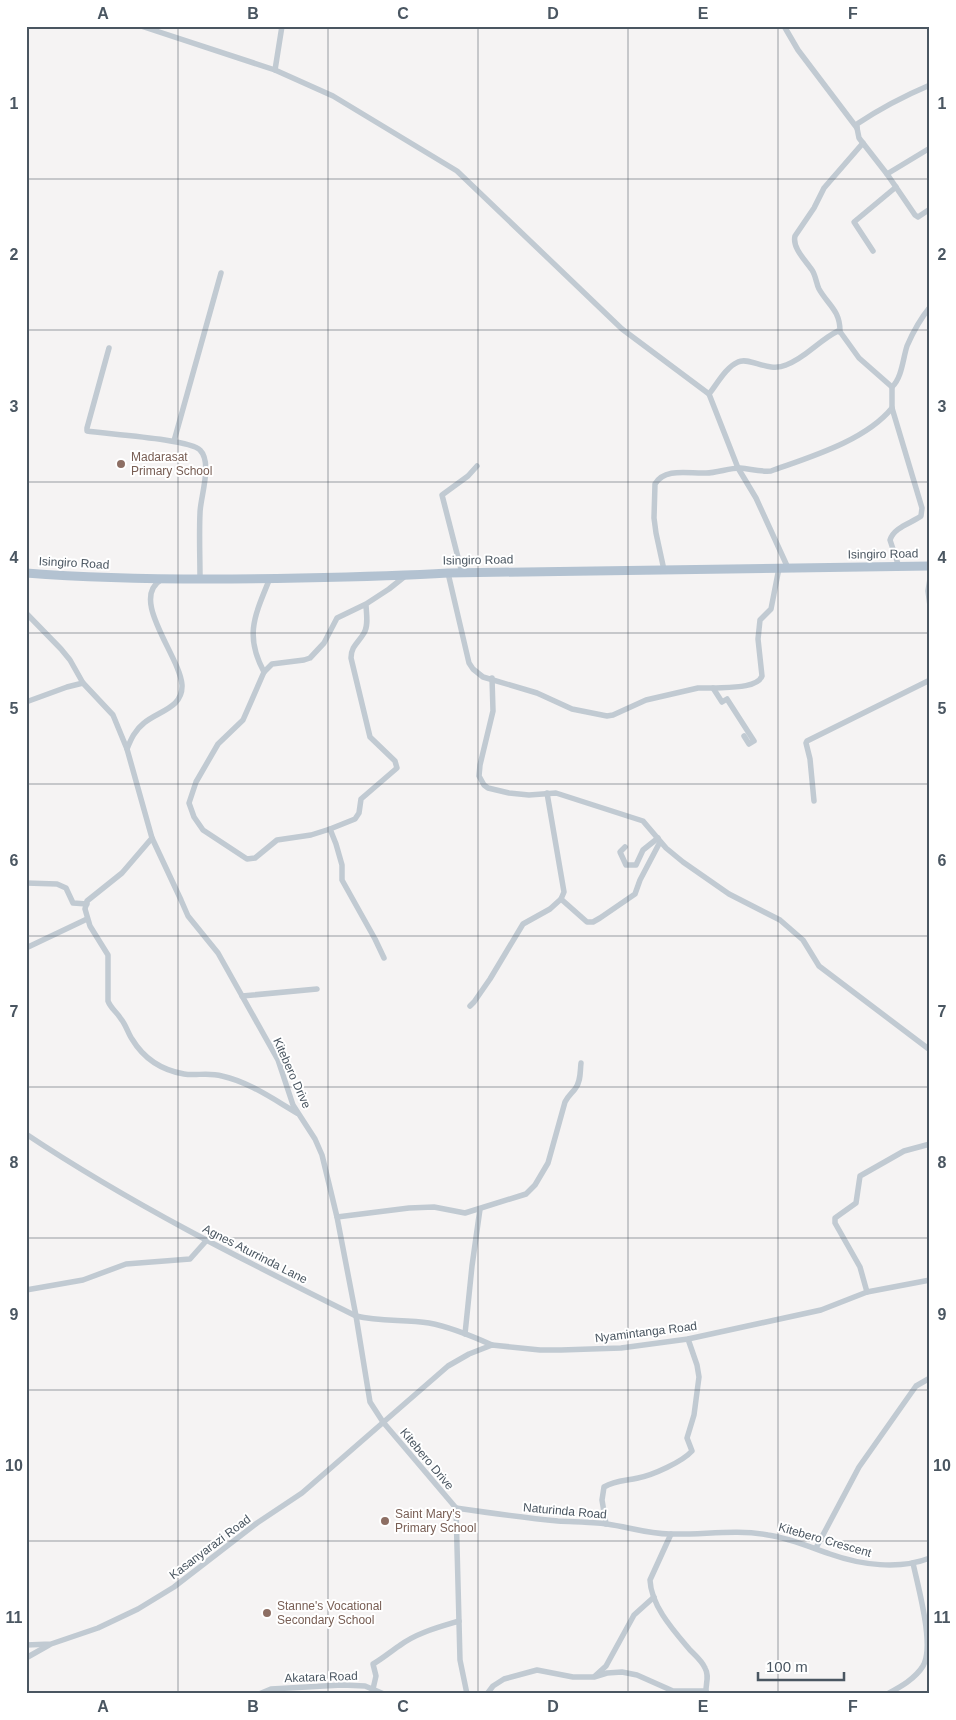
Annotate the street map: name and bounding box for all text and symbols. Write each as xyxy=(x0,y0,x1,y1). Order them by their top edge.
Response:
text: A xyxy=(97,5,109,22)
text: B xyxy=(247,5,259,22)
text: C xyxy=(397,5,409,22)
text: D xyxy=(547,5,559,22)
text: E xyxy=(698,5,709,22)
text: F xyxy=(848,5,858,22)
text: 1 xyxy=(10,95,19,112)
text: 1 xyxy=(938,95,947,112)
text: 2 xyxy=(10,246,19,263)
text: 2 xyxy=(938,246,947,263)
text: 3 xyxy=(10,398,19,415)
text: 3 xyxy=(938,398,947,415)
place label: Madarasat Primary School xyxy=(131,450,212,478)
marker: Madarasat Primary School xyxy=(115,458,127,470)
street label: Isingiro Road xyxy=(848,546,918,562)
text: 4 xyxy=(10,549,19,566)
text: 4 xyxy=(938,549,947,566)
street label: Isingiro Road xyxy=(443,552,513,568)
street label: Isingiro Road xyxy=(38,554,110,572)
text: 5 xyxy=(10,700,19,717)
text: 5 xyxy=(938,700,947,717)
text: 6 xyxy=(10,852,19,869)
text: 6 xyxy=(938,852,947,869)
text: 7 xyxy=(10,1003,19,1020)
text: 7 xyxy=(938,1003,947,1020)
street label: Kitebero Drive xyxy=(270,1035,314,1111)
text: 8 xyxy=(10,1154,19,1171)
text: 8 xyxy=(938,1154,947,1171)
street label: Agnes Aturrinda Lane xyxy=(200,1222,310,1287)
text: 9 xyxy=(10,1306,19,1323)
text: 9 xyxy=(938,1306,947,1323)
street label: Nyamintanga Road xyxy=(594,1319,698,1345)
street label: Kitebero Drive xyxy=(397,1425,457,1493)
text: 10 xyxy=(5,1457,23,1474)
text: 10 xyxy=(933,1457,951,1474)
street label: Naturinda Road xyxy=(523,1500,607,1522)
place label: Saint Mary's Primary School xyxy=(395,1507,476,1535)
street label: Kasanyarazi Road xyxy=(167,1512,253,1582)
marker: Saint Mary's Primary School xyxy=(379,1515,391,1527)
street label: Kitebero Crescent xyxy=(777,1520,874,1560)
place label: Stanne's Vocational Secondary School xyxy=(277,1599,382,1627)
marker: Stanne's Vocational Secondary School xyxy=(261,1607,273,1619)
text: 11 xyxy=(6,1609,23,1626)
text: 11 xyxy=(934,1609,951,1626)
scale bar xyxy=(758,1650,845,1682)
text: 100 m xyxy=(766,1658,808,1675)
street label: Akatara Road xyxy=(284,1669,358,1685)
text: A xyxy=(97,1698,109,1715)
text: B xyxy=(247,1698,259,1715)
text: C xyxy=(397,1698,409,1715)
text: D xyxy=(547,1698,559,1715)
text: E xyxy=(698,1698,709,1715)
text: F xyxy=(848,1698,858,1715)

